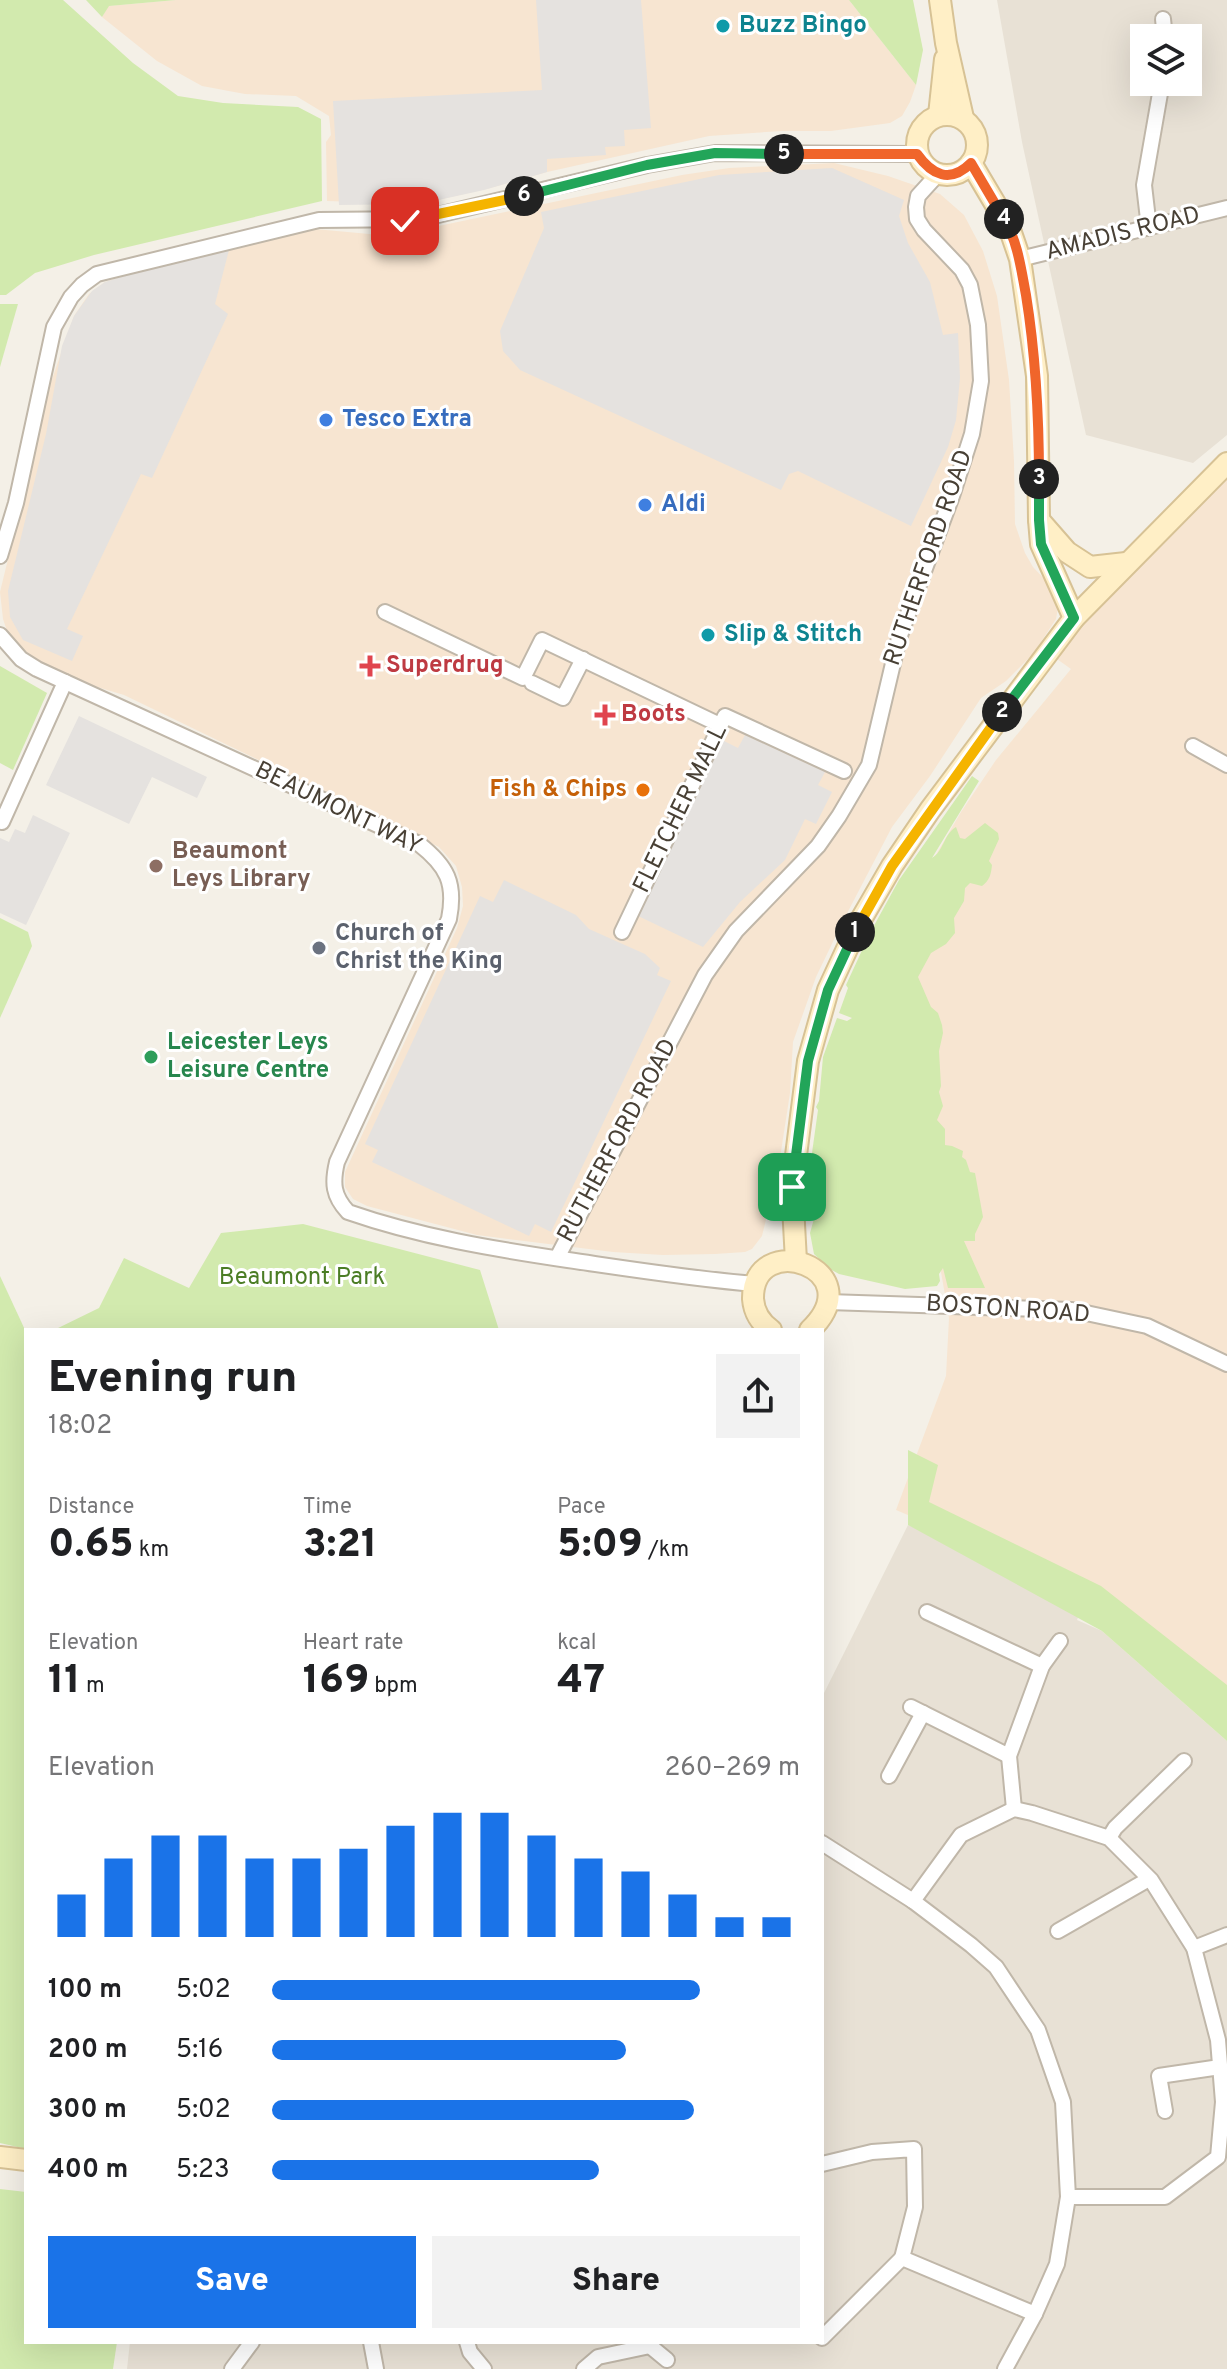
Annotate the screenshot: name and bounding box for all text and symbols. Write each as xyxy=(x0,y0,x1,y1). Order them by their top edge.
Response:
place label: Buzz Bingo xyxy=(739,11,867,41)
marker: Buzz Bingo xyxy=(714,17,732,35)
map controls xyxy=(1130,24,1202,96)
button: layers xyxy=(1130,24,1202,96)
pin: 5 xyxy=(764,134,804,174)
text: 5 xyxy=(777,140,791,167)
pin: 6 xyxy=(504,176,544,216)
text: 6 xyxy=(517,182,531,209)
pin xyxy=(371,187,439,255)
icon: check xyxy=(383,199,427,243)
pin: 4 xyxy=(984,199,1024,239)
street label: AMADIS ROAD xyxy=(1043,200,1203,268)
text: 4 xyxy=(997,205,1011,232)
place label: Tesco Extra xyxy=(342,405,472,435)
marker: Tesco Extra xyxy=(317,411,335,429)
street label: RUTHERFORD ROAD xyxy=(878,446,980,670)
pin: 3 xyxy=(1019,459,1059,499)
text: 3 xyxy=(1032,465,1046,492)
place label: Aldi xyxy=(661,490,706,520)
marker: Aldi xyxy=(636,496,654,514)
place label: Slip & Stitch xyxy=(724,620,862,650)
marker: Slip & Stitch xyxy=(699,626,717,644)
place label: Superdrug xyxy=(386,651,504,681)
marker: Superdrug xyxy=(361,657,379,675)
pin: 2 xyxy=(982,692,1022,732)
text: 2 xyxy=(995,698,1009,725)
place label: Boots xyxy=(621,700,686,730)
marker: Boots xyxy=(596,706,614,724)
street label: FLETCHER MALL xyxy=(627,720,735,898)
street label: BEAUMONT WAY xyxy=(249,756,427,862)
place label: Fish & Chips xyxy=(490,775,627,805)
marker: Fish & Chips xyxy=(634,781,652,799)
place label: Beaumont Leys Library xyxy=(172,837,311,895)
marker: Beaumont Leys Library xyxy=(147,857,165,875)
pin: 1 xyxy=(835,912,875,952)
text: 1 xyxy=(851,918,859,945)
place label: Church of Christ the King xyxy=(335,919,503,977)
marker: Church of Christ the King xyxy=(310,939,328,957)
place label: Leicester Leys Leisure Centre xyxy=(167,1028,329,1086)
street label: RUTHERFORD ROAD xyxy=(552,1034,684,1248)
marker: Leicester Leys Leisure Centre xyxy=(142,1048,160,1066)
pin xyxy=(758,1153,826,1221)
icon: arrive xyxy=(770,1165,814,1209)
park label: Beaumont Park xyxy=(219,1263,385,1293)
street label: BOSTON ROAD xyxy=(925,1289,1091,1331)
text: Evening run xyxy=(48,1352,297,1408)
button: share xyxy=(716,1354,800,1438)
text: 18:02 xyxy=(48,1410,112,1443)
text: Distance xyxy=(48,1494,134,1521)
text: Time xyxy=(303,1494,352,1521)
text: Pace xyxy=(557,1494,606,1521)
text: 0.65 xyxy=(48,1521,134,1571)
text: 3:21 xyxy=(303,1521,377,1571)
text: 5:09 xyxy=(557,1521,643,1571)
text: km xyxy=(134,1537,169,1564)
text: /km xyxy=(643,1537,689,1564)
text: Elevation xyxy=(48,1630,138,1657)
text: Heart rate xyxy=(303,1630,403,1657)
text: kcal xyxy=(557,1630,596,1657)
text: 11 xyxy=(48,1657,81,1707)
text: 169 xyxy=(303,1657,369,1707)
text: 47 xyxy=(557,1657,605,1707)
text: m xyxy=(81,1673,105,1700)
text: bpm xyxy=(369,1673,418,1700)
text: Elevation xyxy=(48,1752,155,1785)
text: 260–269 m xyxy=(664,1752,800,1785)
text: 100 m xyxy=(48,1974,122,2007)
text: 5:02 xyxy=(176,1974,231,2007)
text: 200 m xyxy=(48,2034,127,2067)
text: 5:16 xyxy=(176,2034,223,2067)
text: 300 m xyxy=(48,2094,127,2127)
text: 5:02 xyxy=(176,2094,231,2127)
text: 400 m xyxy=(48,2154,128,2187)
text: 5:23 xyxy=(176,2154,230,2187)
button: Save xyxy=(48,2236,416,2328)
button: Share xyxy=(432,2236,800,2328)

